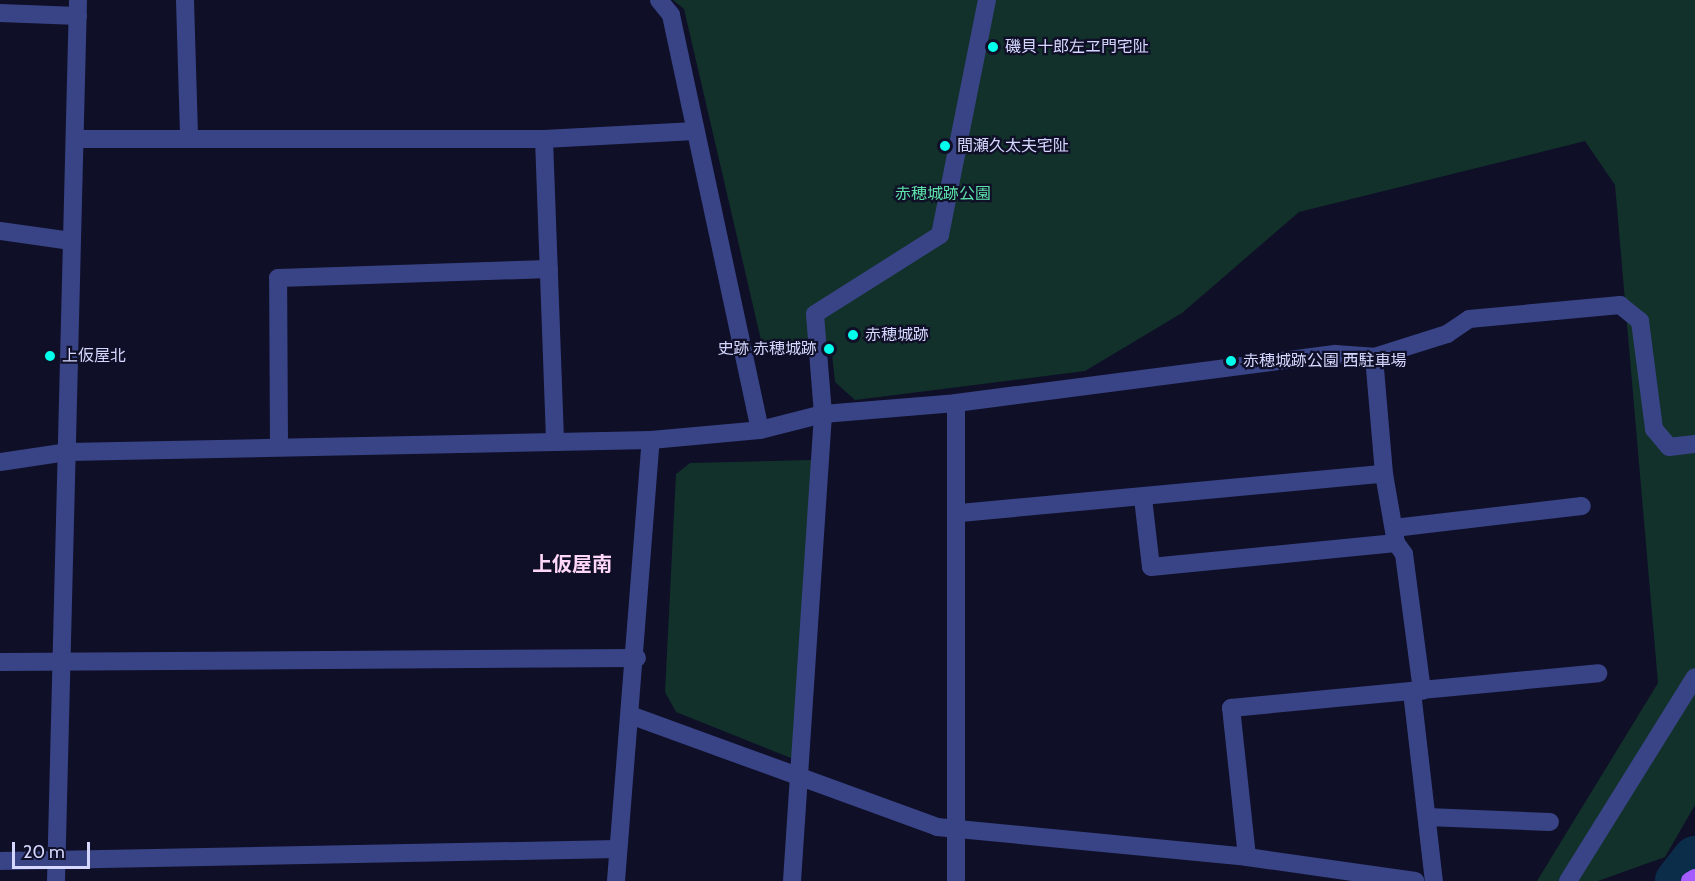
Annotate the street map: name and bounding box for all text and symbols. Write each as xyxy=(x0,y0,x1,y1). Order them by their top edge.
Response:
place label: 磯貝十郎左ヱ門宅阯 xyxy=(1005,37,1149,57)
marker: 磯貝十郎左ヱ門宅阯 xyxy=(986,40,1000,54)
place label: 間瀬久太夫宅阯 xyxy=(957,136,1069,156)
marker: 間瀬久太夫宅阯 xyxy=(938,139,952,153)
park label: 赤穂城跡公園 xyxy=(895,184,991,204)
place label: 赤穂城跡 xyxy=(865,325,929,345)
marker: 赤穂城跡 xyxy=(846,328,860,342)
place label: 史跡 赤穂城跡 xyxy=(717,339,817,359)
marker: 史跡 赤穂城跡 xyxy=(822,342,836,356)
place label: 上仮屋北 xyxy=(62,346,126,366)
marker: 上仮屋北 xyxy=(43,349,57,363)
place label: 赤穂城跡公園 西駐車場 xyxy=(1243,351,1407,371)
marker: 赤穂城跡公園 西駐車場 xyxy=(1224,354,1238,368)
district label: 上仮屋南 xyxy=(532,552,612,576)
scale bar xyxy=(15,830,93,868)
text: 20 m xyxy=(23,841,65,863)

